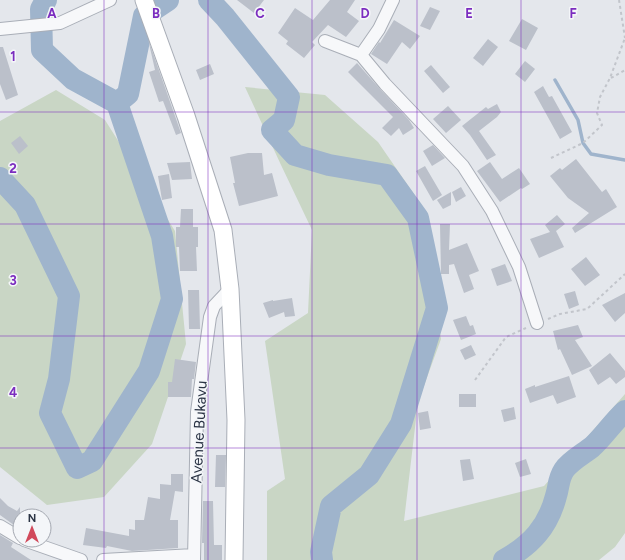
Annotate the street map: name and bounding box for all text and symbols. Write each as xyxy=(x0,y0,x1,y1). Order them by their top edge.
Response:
text: A xyxy=(47,6,57,21)
text: B xyxy=(152,6,160,21)
text: C xyxy=(255,6,265,21)
text: D xyxy=(360,6,370,21)
text: E xyxy=(465,6,473,21)
text: F xyxy=(569,6,577,21)
text: 1 xyxy=(10,49,16,64)
text: 2 xyxy=(9,161,17,176)
text: 3 xyxy=(9,273,17,288)
street label: Avenue Bukavu xyxy=(187,380,211,484)
text: 4 xyxy=(9,385,17,400)
north arrow xyxy=(12,508,52,548)
text: N xyxy=(28,512,36,525)

